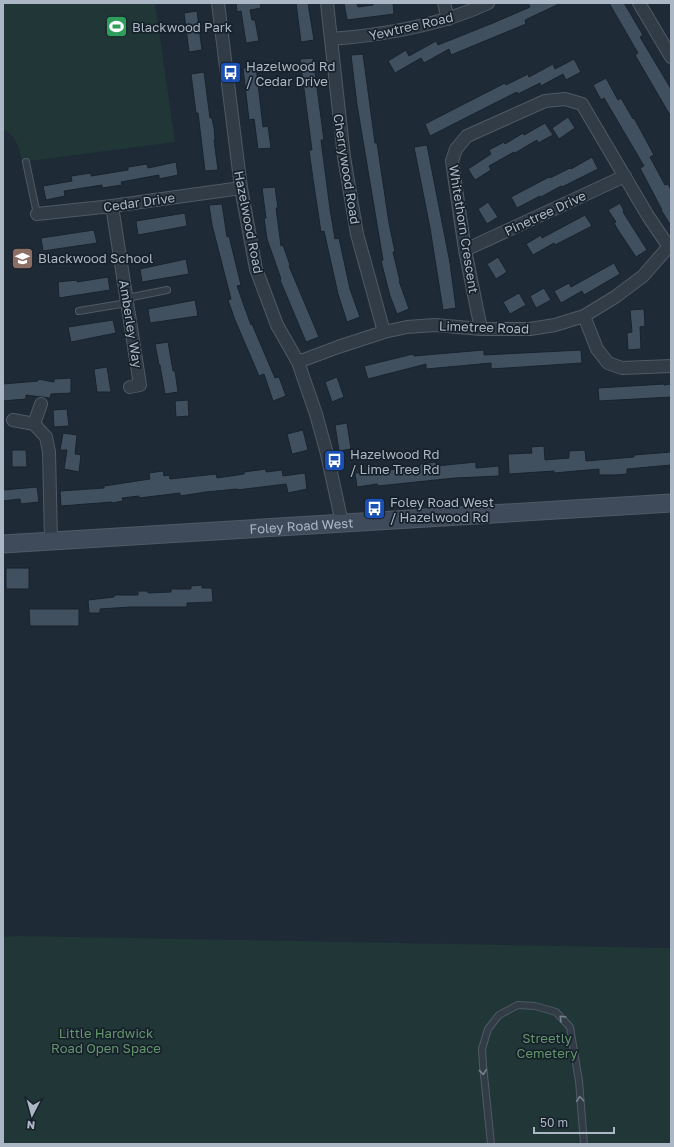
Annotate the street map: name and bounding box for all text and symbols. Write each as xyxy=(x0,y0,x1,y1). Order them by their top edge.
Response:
street label: Yewtree Road xyxy=(367,9,455,43)
sports icon: Blackwood Park xyxy=(104,14,130,40)
place label: Blackwood Park xyxy=(132,19,233,35)
place label: Hazelwood Rd / Cedar Drive xyxy=(246,58,335,89)
bus stop icon: Hazelwood Rd / Cedar Drive xyxy=(217,60,243,86)
street label: Cherrywood Road xyxy=(330,113,364,225)
street label: Whitethorn Crescent xyxy=(446,164,482,294)
street label: Hazelwood Road xyxy=(231,169,267,275)
street label: Pinetree Drive xyxy=(502,187,588,239)
street label: Cedar Drive xyxy=(102,189,176,215)
school or university icon: Blackwood School xyxy=(9,245,35,271)
place label: Blackwood School xyxy=(38,250,153,266)
street label: Amberley Way xyxy=(116,279,146,370)
street label: Limetree Road xyxy=(439,317,529,337)
place label: Hazelwood Rd / Lime Tree Rd xyxy=(350,446,440,477)
bus stop icon: Hazelwood Rd / Lime Tree Rd xyxy=(322,448,348,474)
place label: Foley Road West / Hazelwood Rd xyxy=(390,494,494,525)
bus stop icon: Foley Road West / Hazelwood Rd xyxy=(362,496,388,522)
street label: Foley Road West xyxy=(249,515,354,537)
one-way arrow xyxy=(559,1015,567,1023)
park label: Little Hardwick Road Open Space xyxy=(51,1025,161,1056)
park label: Streetly Cemetery xyxy=(517,1030,578,1061)
one-way arrow xyxy=(479,1069,488,1075)
north arrow xyxy=(12,1095,52,1135)
one-way arrow xyxy=(576,1096,585,1102)
scale bar xyxy=(534,1109,614,1135)
text: 50 m xyxy=(540,1115,568,1130)
text: N xyxy=(26,1119,36,1132)

